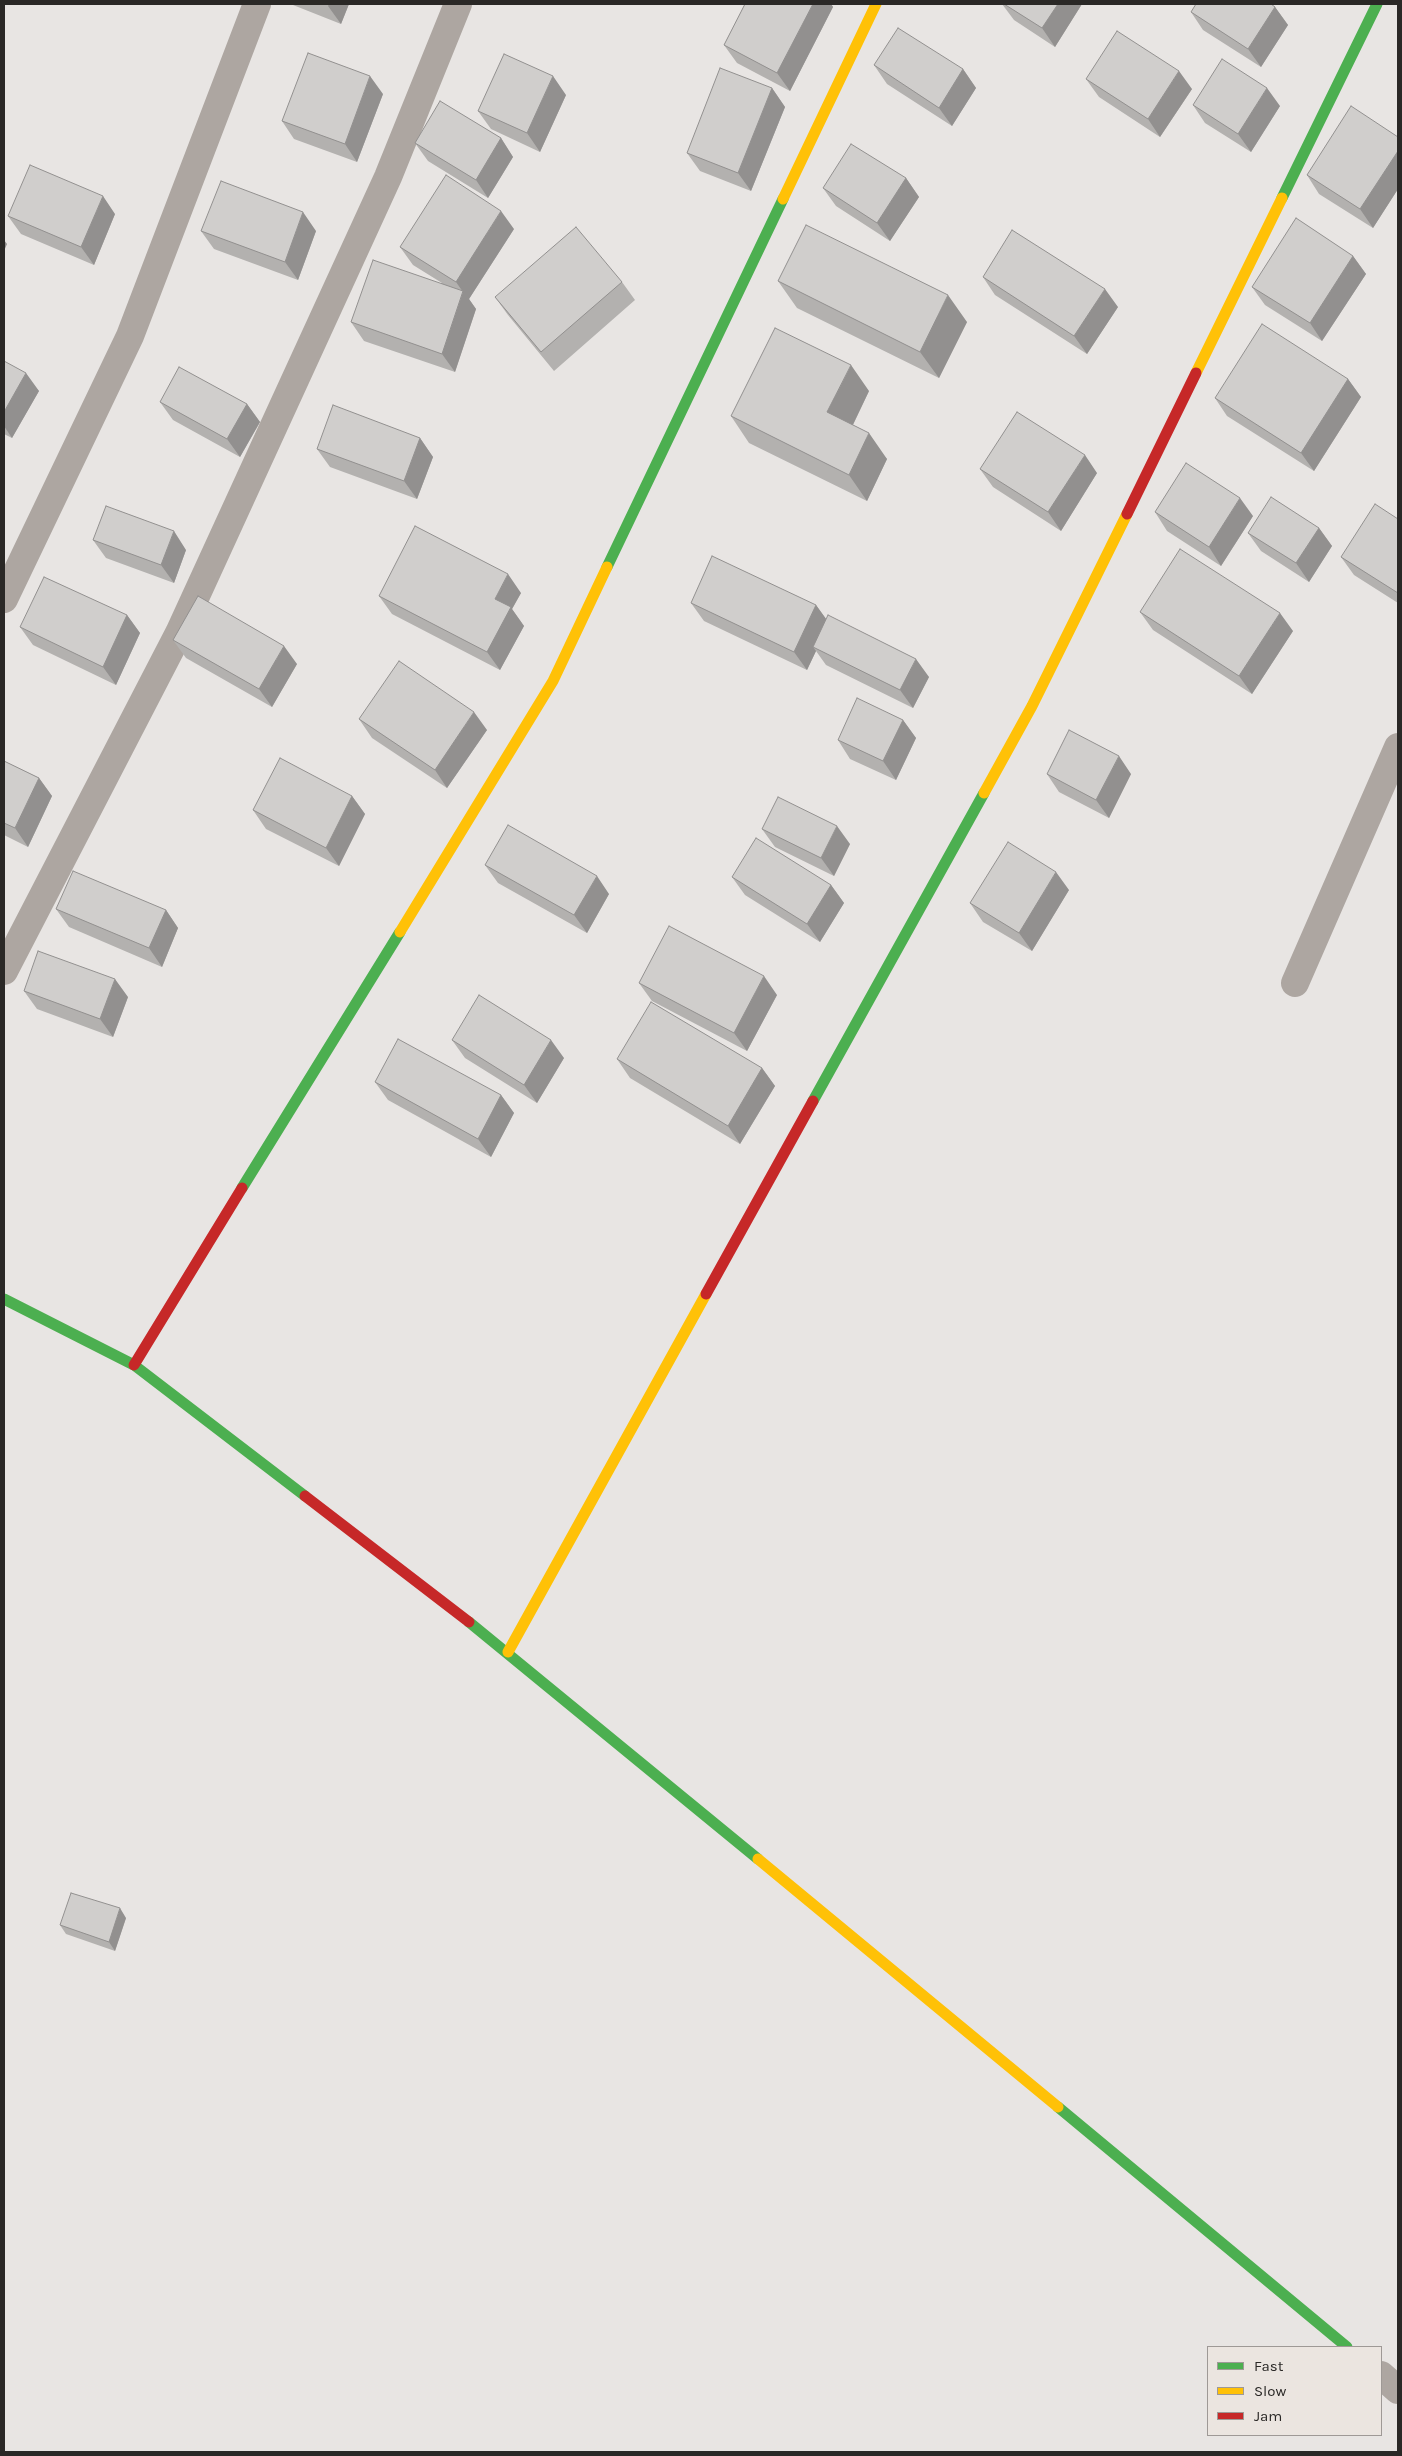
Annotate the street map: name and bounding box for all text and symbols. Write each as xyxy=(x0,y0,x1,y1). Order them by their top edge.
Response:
legend xyxy=(1207,2346,1382,2436)
text: Fast xyxy=(1254,2357,1283,2375)
text: Slow xyxy=(1254,2382,1286,2400)
text: Jam xyxy=(1254,2407,1282,2425)

